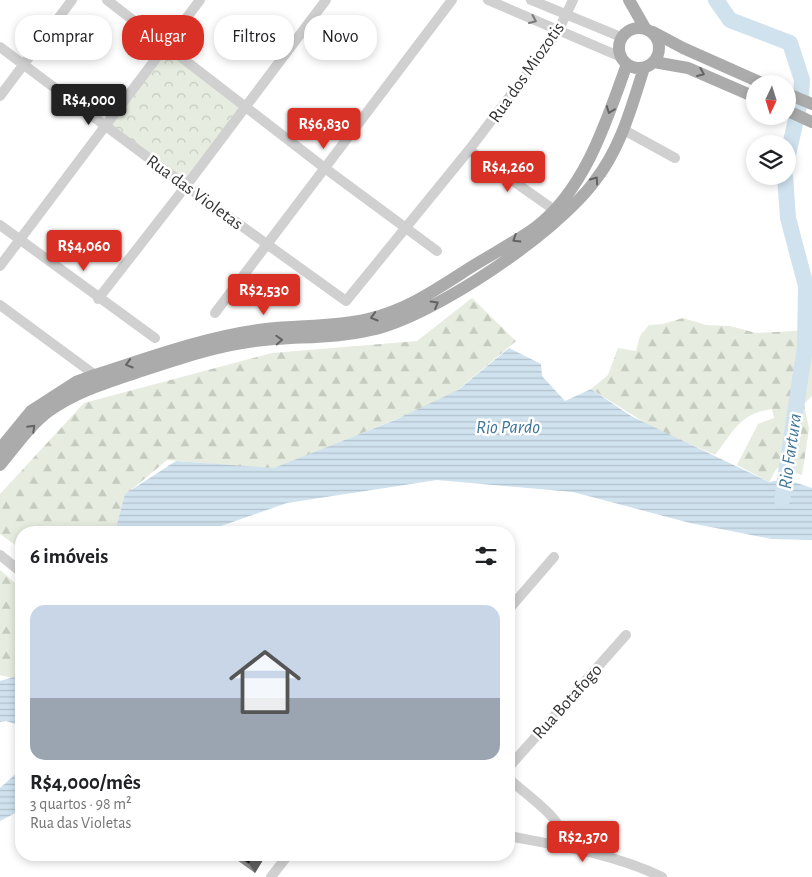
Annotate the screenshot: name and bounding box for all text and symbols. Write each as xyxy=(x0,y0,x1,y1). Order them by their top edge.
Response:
one-way arrow xyxy=(528,13,537,24)
chip: Comprar xyxy=(15,15,112,60)
chip: Alugar xyxy=(122,15,204,60)
chip: Filtros xyxy=(214,15,294,60)
chip: Novo xyxy=(304,15,377,60)
street label: Rua dos Miozotis xyxy=(486,19,568,126)
one-way arrow xyxy=(696,67,705,78)
north arrow xyxy=(746,75,796,125)
map controls xyxy=(746,75,796,185)
pin: R$4,000 xyxy=(43,84,135,126)
text: R$4,000 xyxy=(62,92,116,108)
one-way arrow xyxy=(606,105,616,114)
pin: R$6,830 xyxy=(278,108,370,150)
text: R$6,830 xyxy=(298,116,350,132)
button: layers xyxy=(746,135,796,185)
pin: R$4,260 xyxy=(462,150,554,193)
street label: Rua das Violetas xyxy=(143,152,246,234)
text: R$4,260 xyxy=(482,159,534,175)
one-way arrow xyxy=(589,176,598,186)
pin: R$4,060 xyxy=(38,230,130,272)
one-way arrow xyxy=(512,233,521,243)
text: R$4,060 xyxy=(58,238,110,254)
pin: R$2,530 xyxy=(218,274,310,316)
text: R$2,530 xyxy=(239,282,289,298)
one-way arrow xyxy=(429,300,438,310)
one-way arrow xyxy=(370,311,378,322)
one-way arrow xyxy=(275,334,283,345)
one-way arrow xyxy=(126,359,134,369)
water label: Rio Fartura xyxy=(776,412,805,490)
water label: Rio Pardo xyxy=(476,418,540,437)
one-way arrow xyxy=(26,425,35,434)
icon: filters xyxy=(472,542,500,570)
text: 6 imóveis xyxy=(30,546,108,567)
icon: home xyxy=(220,637,310,727)
street label: Rua Botafogo xyxy=(530,661,606,743)
text: R$4,000/mês xyxy=(30,772,141,793)
text: 3 quartos · 98 m² xyxy=(30,796,132,812)
text: Rua das Violetas xyxy=(30,815,132,831)
pin: R$2,370 xyxy=(537,820,629,863)
text: R$2,370 xyxy=(558,829,608,845)

